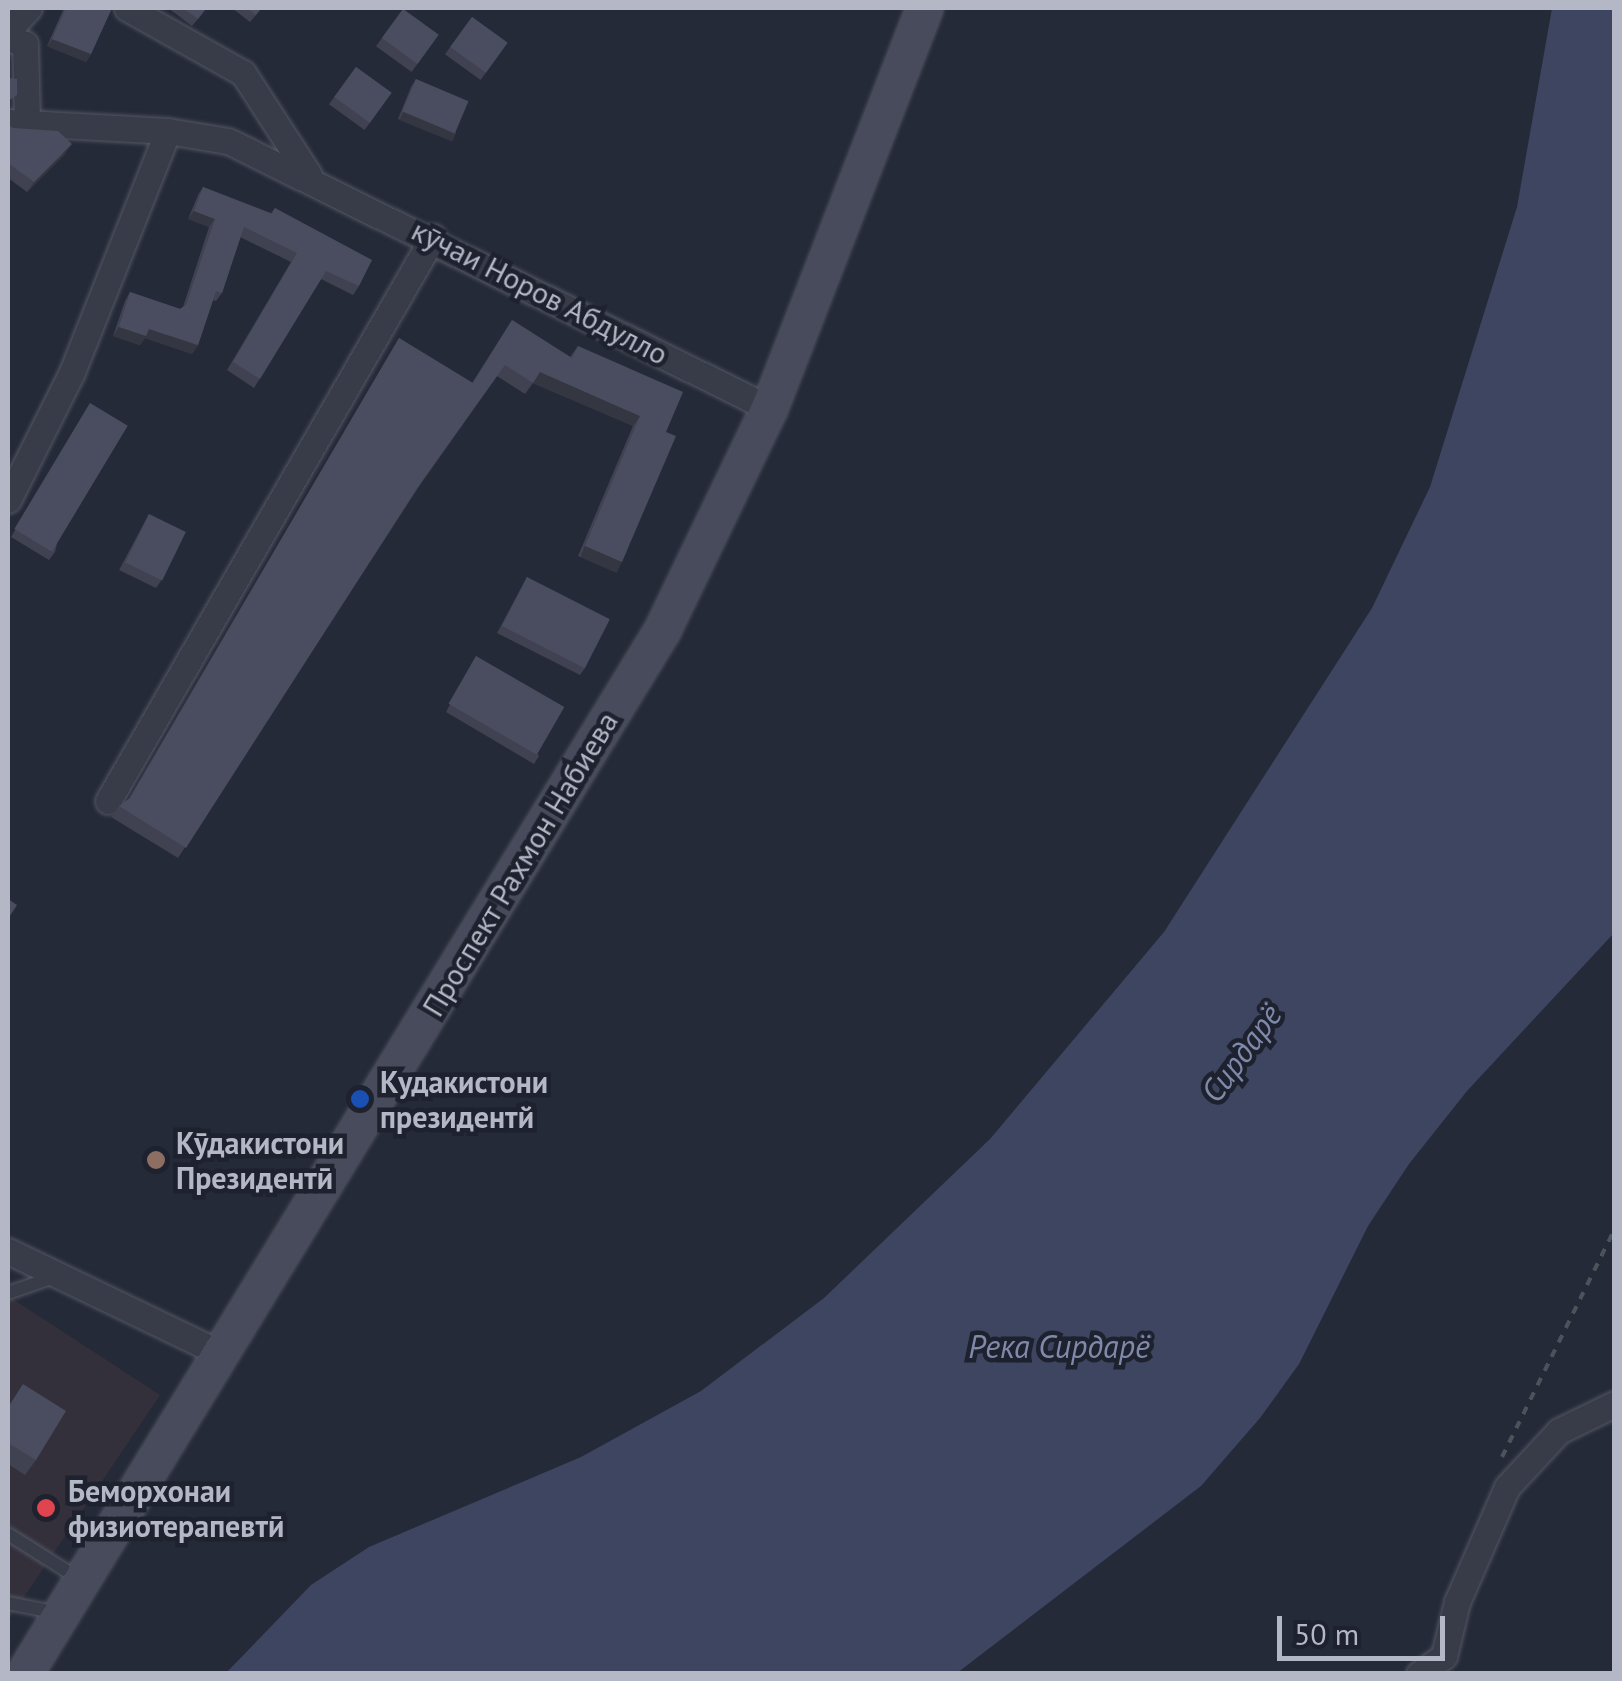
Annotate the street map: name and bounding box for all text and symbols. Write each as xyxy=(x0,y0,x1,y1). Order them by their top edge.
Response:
street label: кӯчаи Норов Абдулло xyxy=(406,212,674,372)
street label: Проспект Рахмон Набиева xyxy=(415,705,625,1023)
water label: Сирдарё xyxy=(1193,997,1289,1109)
place label: Кудакистони президентй xyxy=(380,1064,548,1134)
marker: Кудакистони президентй xyxy=(349,1088,371,1110)
place label: Кӯдакистони Президентӣ xyxy=(176,1125,344,1196)
marker: Кӯдакистони Президентӣ xyxy=(145,1149,167,1171)
water label: Река Сирдарё xyxy=(968,1327,1150,1365)
place label: Беморхонаи физиотерапевтӣ xyxy=(68,1473,284,1544)
marker: Беморхонаи физиотерапевтӣ xyxy=(33,1495,59,1521)
scale bar xyxy=(1282,1596,1450,1658)
text: 50 m xyxy=(1294,1614,1359,1653)

